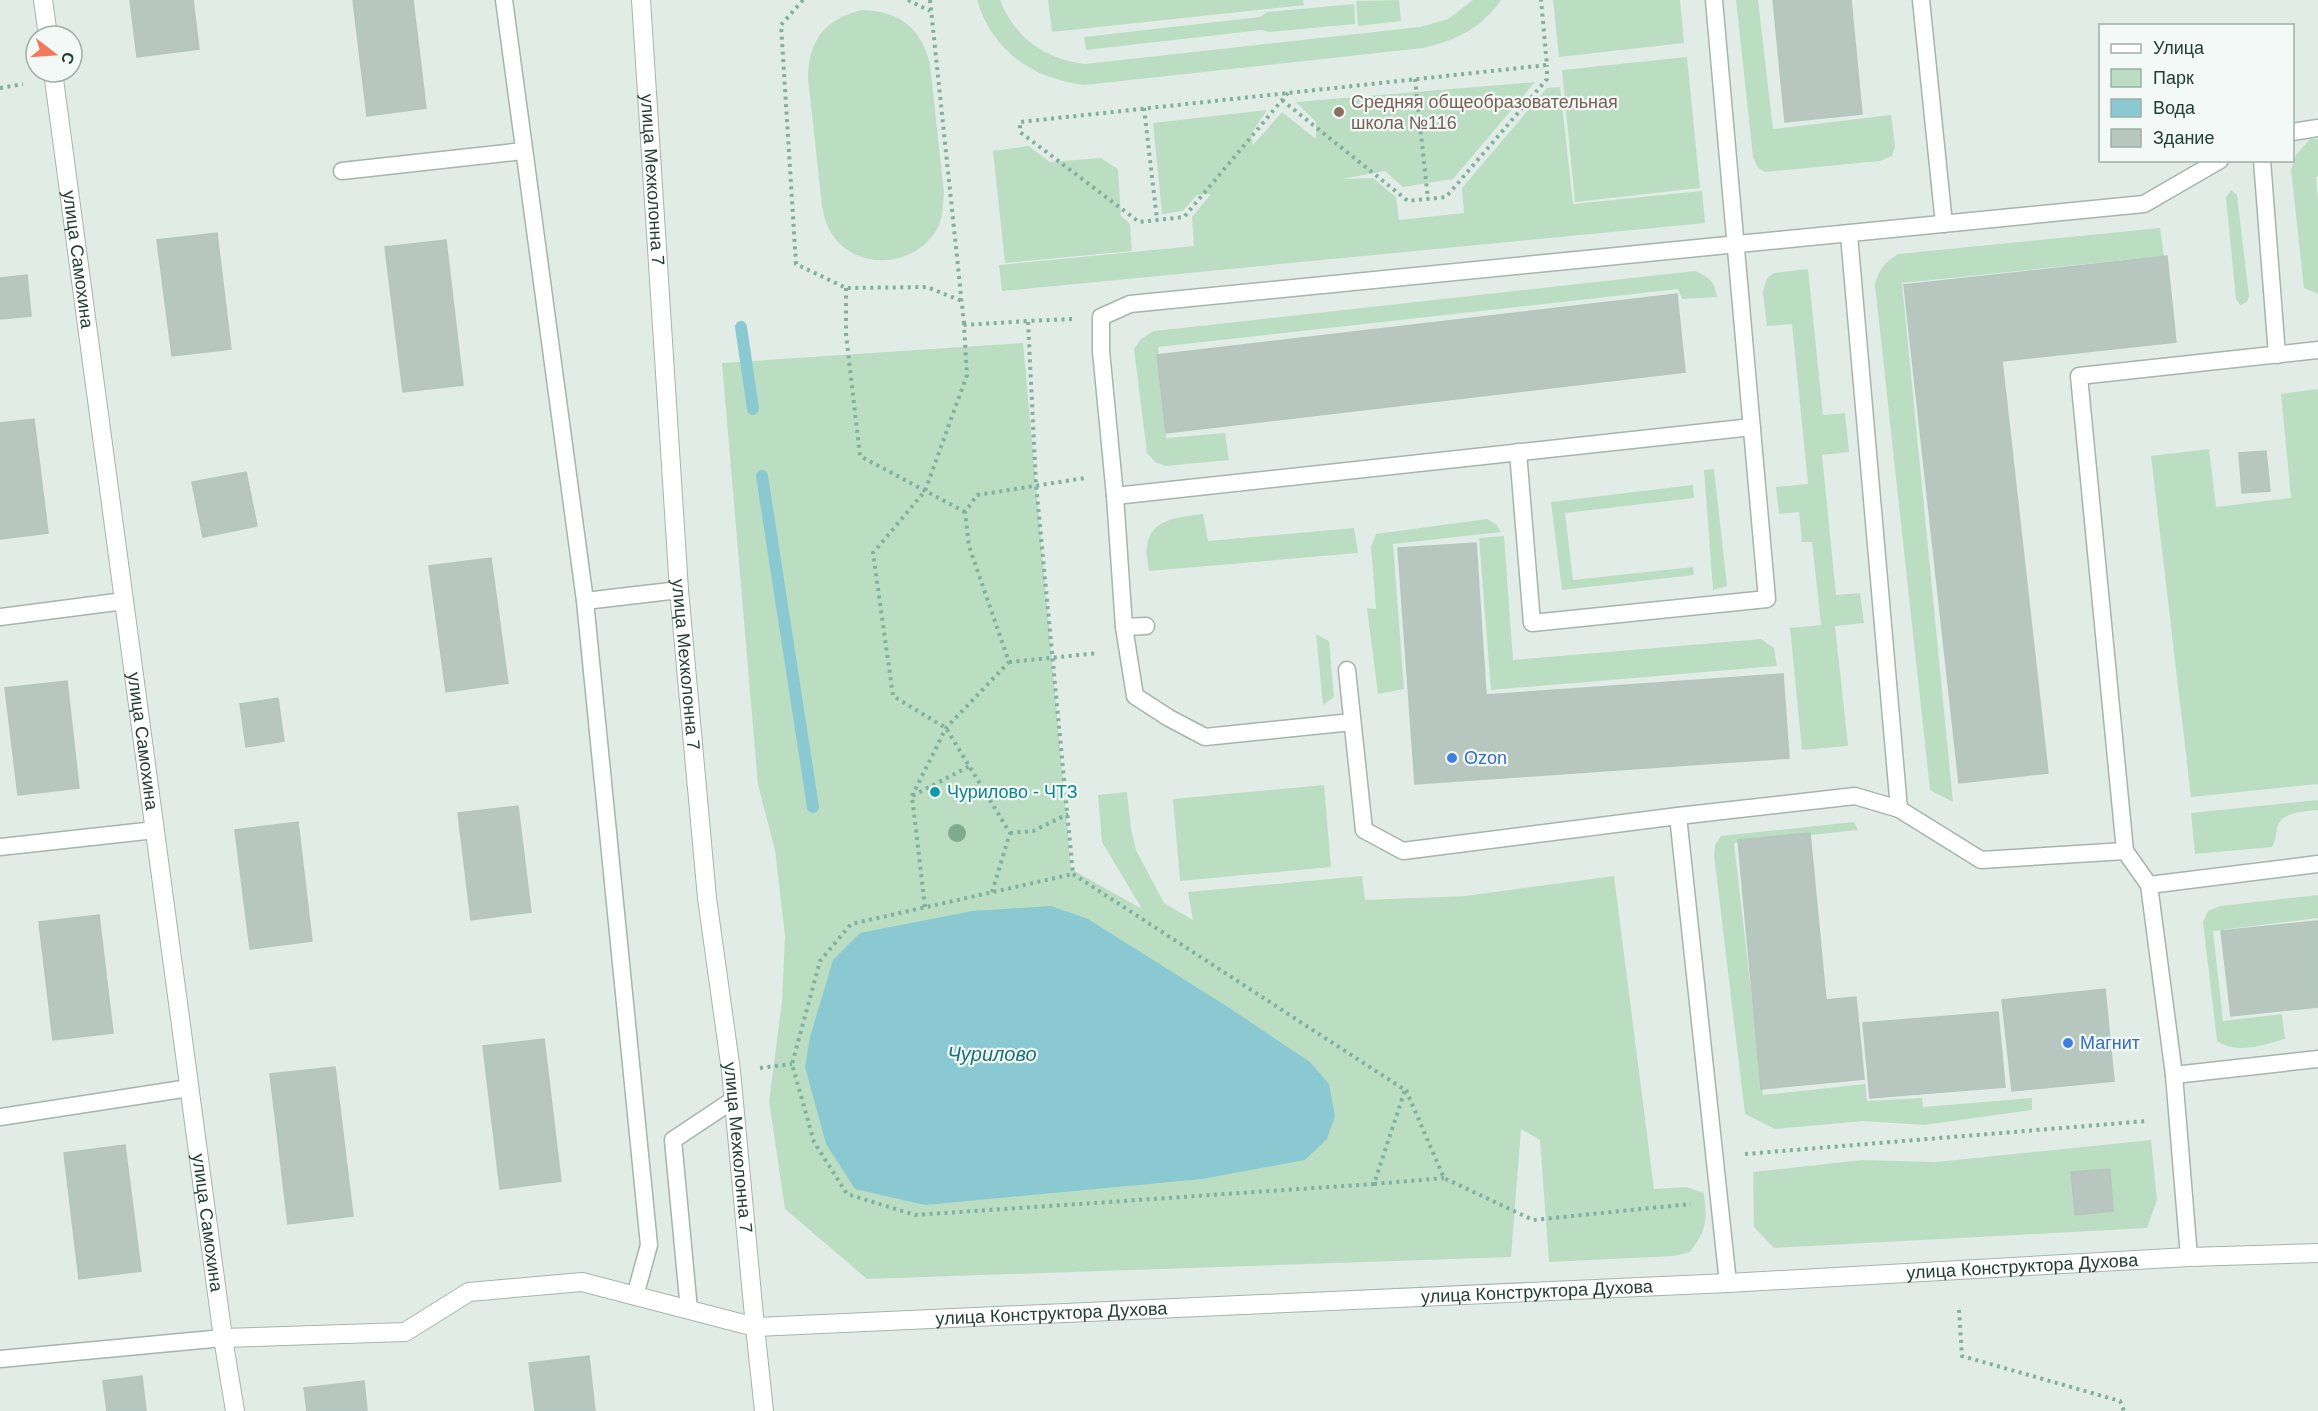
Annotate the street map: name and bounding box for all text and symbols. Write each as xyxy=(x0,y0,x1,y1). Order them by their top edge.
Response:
north arrow xyxy=(24,24,84,84)
legend xyxy=(2099,24,2294,162)
text: Улица xyxy=(2153,38,2205,58)
text: С xyxy=(58,50,78,67)
text: Парк xyxy=(2153,68,2194,88)
place label: Средняя общеобразовательная школа №116 xyxy=(1351,92,1618,133)
street label: улица Мехколонна 7 xyxy=(637,93,668,266)
text: Вода xyxy=(2153,98,2196,118)
marker: Средняя общеобразовательная школа №116 xyxy=(1332,105,1346,119)
text: Здание xyxy=(2153,128,2214,148)
street label: улица Самохина xyxy=(59,189,97,330)
street label: улица Мехколонна 7 xyxy=(668,578,704,751)
street label: улица Самохина xyxy=(124,671,162,812)
place label: Ozon xyxy=(1464,748,1507,768)
marker: Ozon xyxy=(1445,751,1459,765)
place label: Чурилово - ЧТЗ xyxy=(947,782,1078,802)
marker: Чурилово - ЧТЗ xyxy=(928,785,942,799)
place label: Магнит xyxy=(2080,1033,2140,1053)
marker: Магнит xyxy=(2061,1036,2075,1050)
water label: Чурилово xyxy=(947,1043,1037,1065)
street label: улица Мехколонна 7 xyxy=(720,1061,756,1234)
street label: улица Самохина xyxy=(188,1152,227,1294)
street label: улица Конструктора Духова xyxy=(1906,1250,2140,1283)
street label: улица Конструктора Духова xyxy=(1421,1276,1654,1307)
street label: улица Конструктора Духова xyxy=(935,1298,1169,1329)

